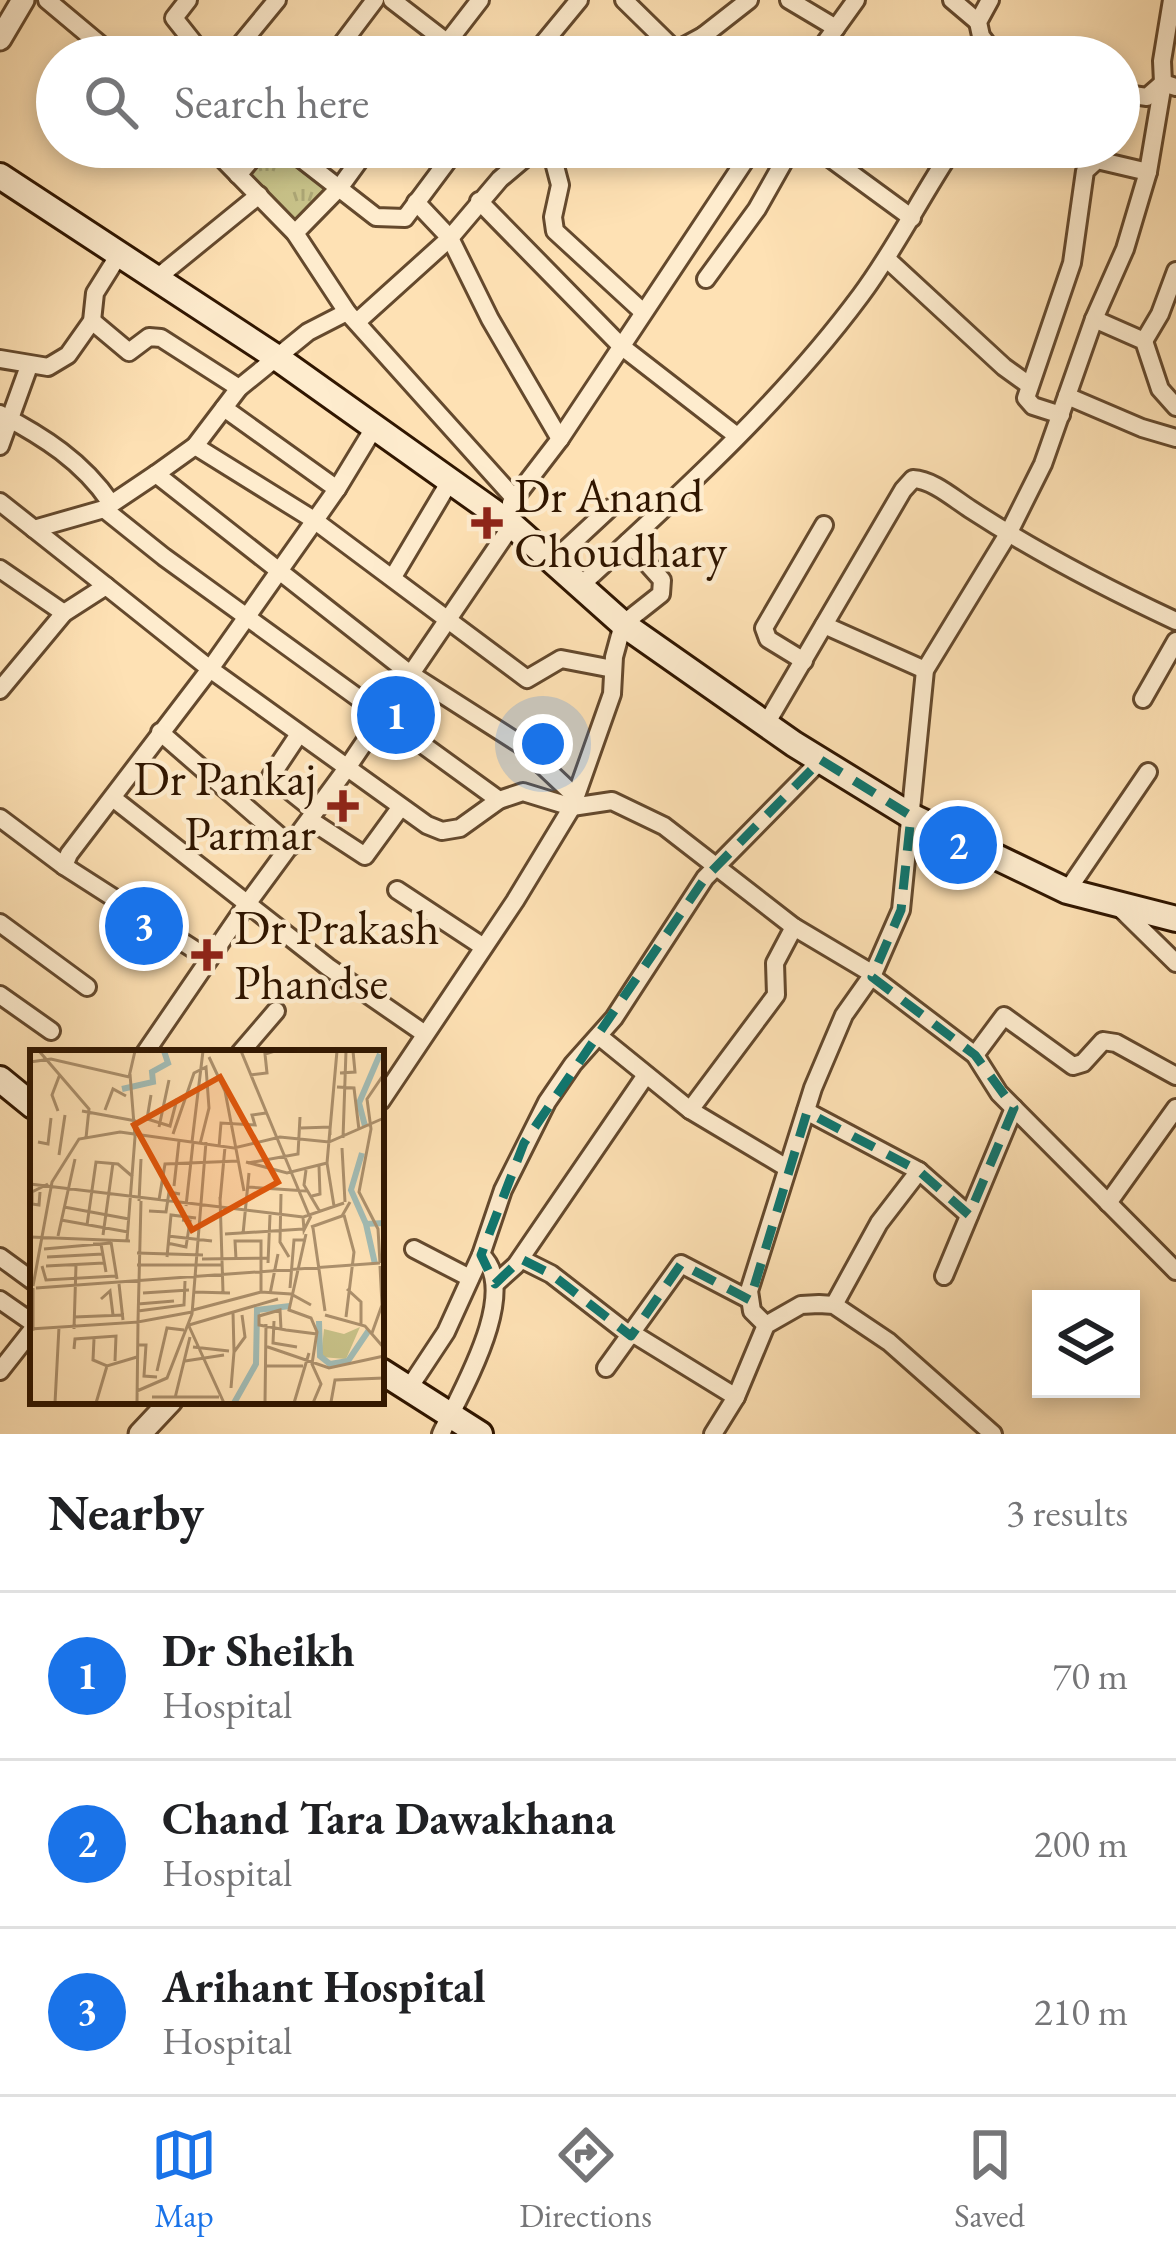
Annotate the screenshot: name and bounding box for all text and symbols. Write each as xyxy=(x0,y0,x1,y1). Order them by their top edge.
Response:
search box xyxy=(36,36,1140,168)
icon: search xyxy=(78,69,144,135)
text: Search here xyxy=(174,73,369,131)
place label: Dr Anand Choudhary xyxy=(514,464,728,581)
marker: Dr Anand Choudhary xyxy=(471,507,503,539)
pin: 1 xyxy=(357,670,435,760)
your location xyxy=(513,714,573,774)
place label: Dr Pankaj Parmar xyxy=(134,747,316,864)
marker: Dr Pankaj Parmar xyxy=(327,790,359,822)
pin: 2 xyxy=(919,800,997,890)
pin: 3 xyxy=(105,881,183,971)
place label: Dr Prakash Phandse xyxy=(234,896,439,1013)
marker: Dr Prakash Phandse xyxy=(191,939,223,971)
inset map xyxy=(30,1050,384,1404)
map controls xyxy=(1032,1290,1140,1398)
button: layers xyxy=(1032,1290,1140,1398)
text: Nearby xyxy=(48,1479,204,1545)
text: 3 results xyxy=(1006,1487,1128,1538)
text: Dr Sheikh xyxy=(162,1621,355,1679)
text: 1 xyxy=(77,1650,97,1701)
text: 70 m xyxy=(1052,1650,1128,1701)
text: Hospital xyxy=(162,1679,292,1730)
text: Chand Tara Dawakhana xyxy=(162,1789,615,1847)
text: 2 xyxy=(77,1818,97,1869)
text: 200 m xyxy=(1034,1818,1128,1869)
text: Hospital xyxy=(162,1847,292,1898)
text: Arihant Hospital xyxy=(162,1957,486,2015)
text: 3 xyxy=(77,1986,97,2037)
text: 210 m xyxy=(1034,1986,1128,2037)
text: Hospital xyxy=(162,2015,292,2066)
tab: Map xyxy=(151,2122,217,2237)
tab: Directions xyxy=(519,2122,652,2237)
tab: Saved xyxy=(954,2122,1025,2237)

